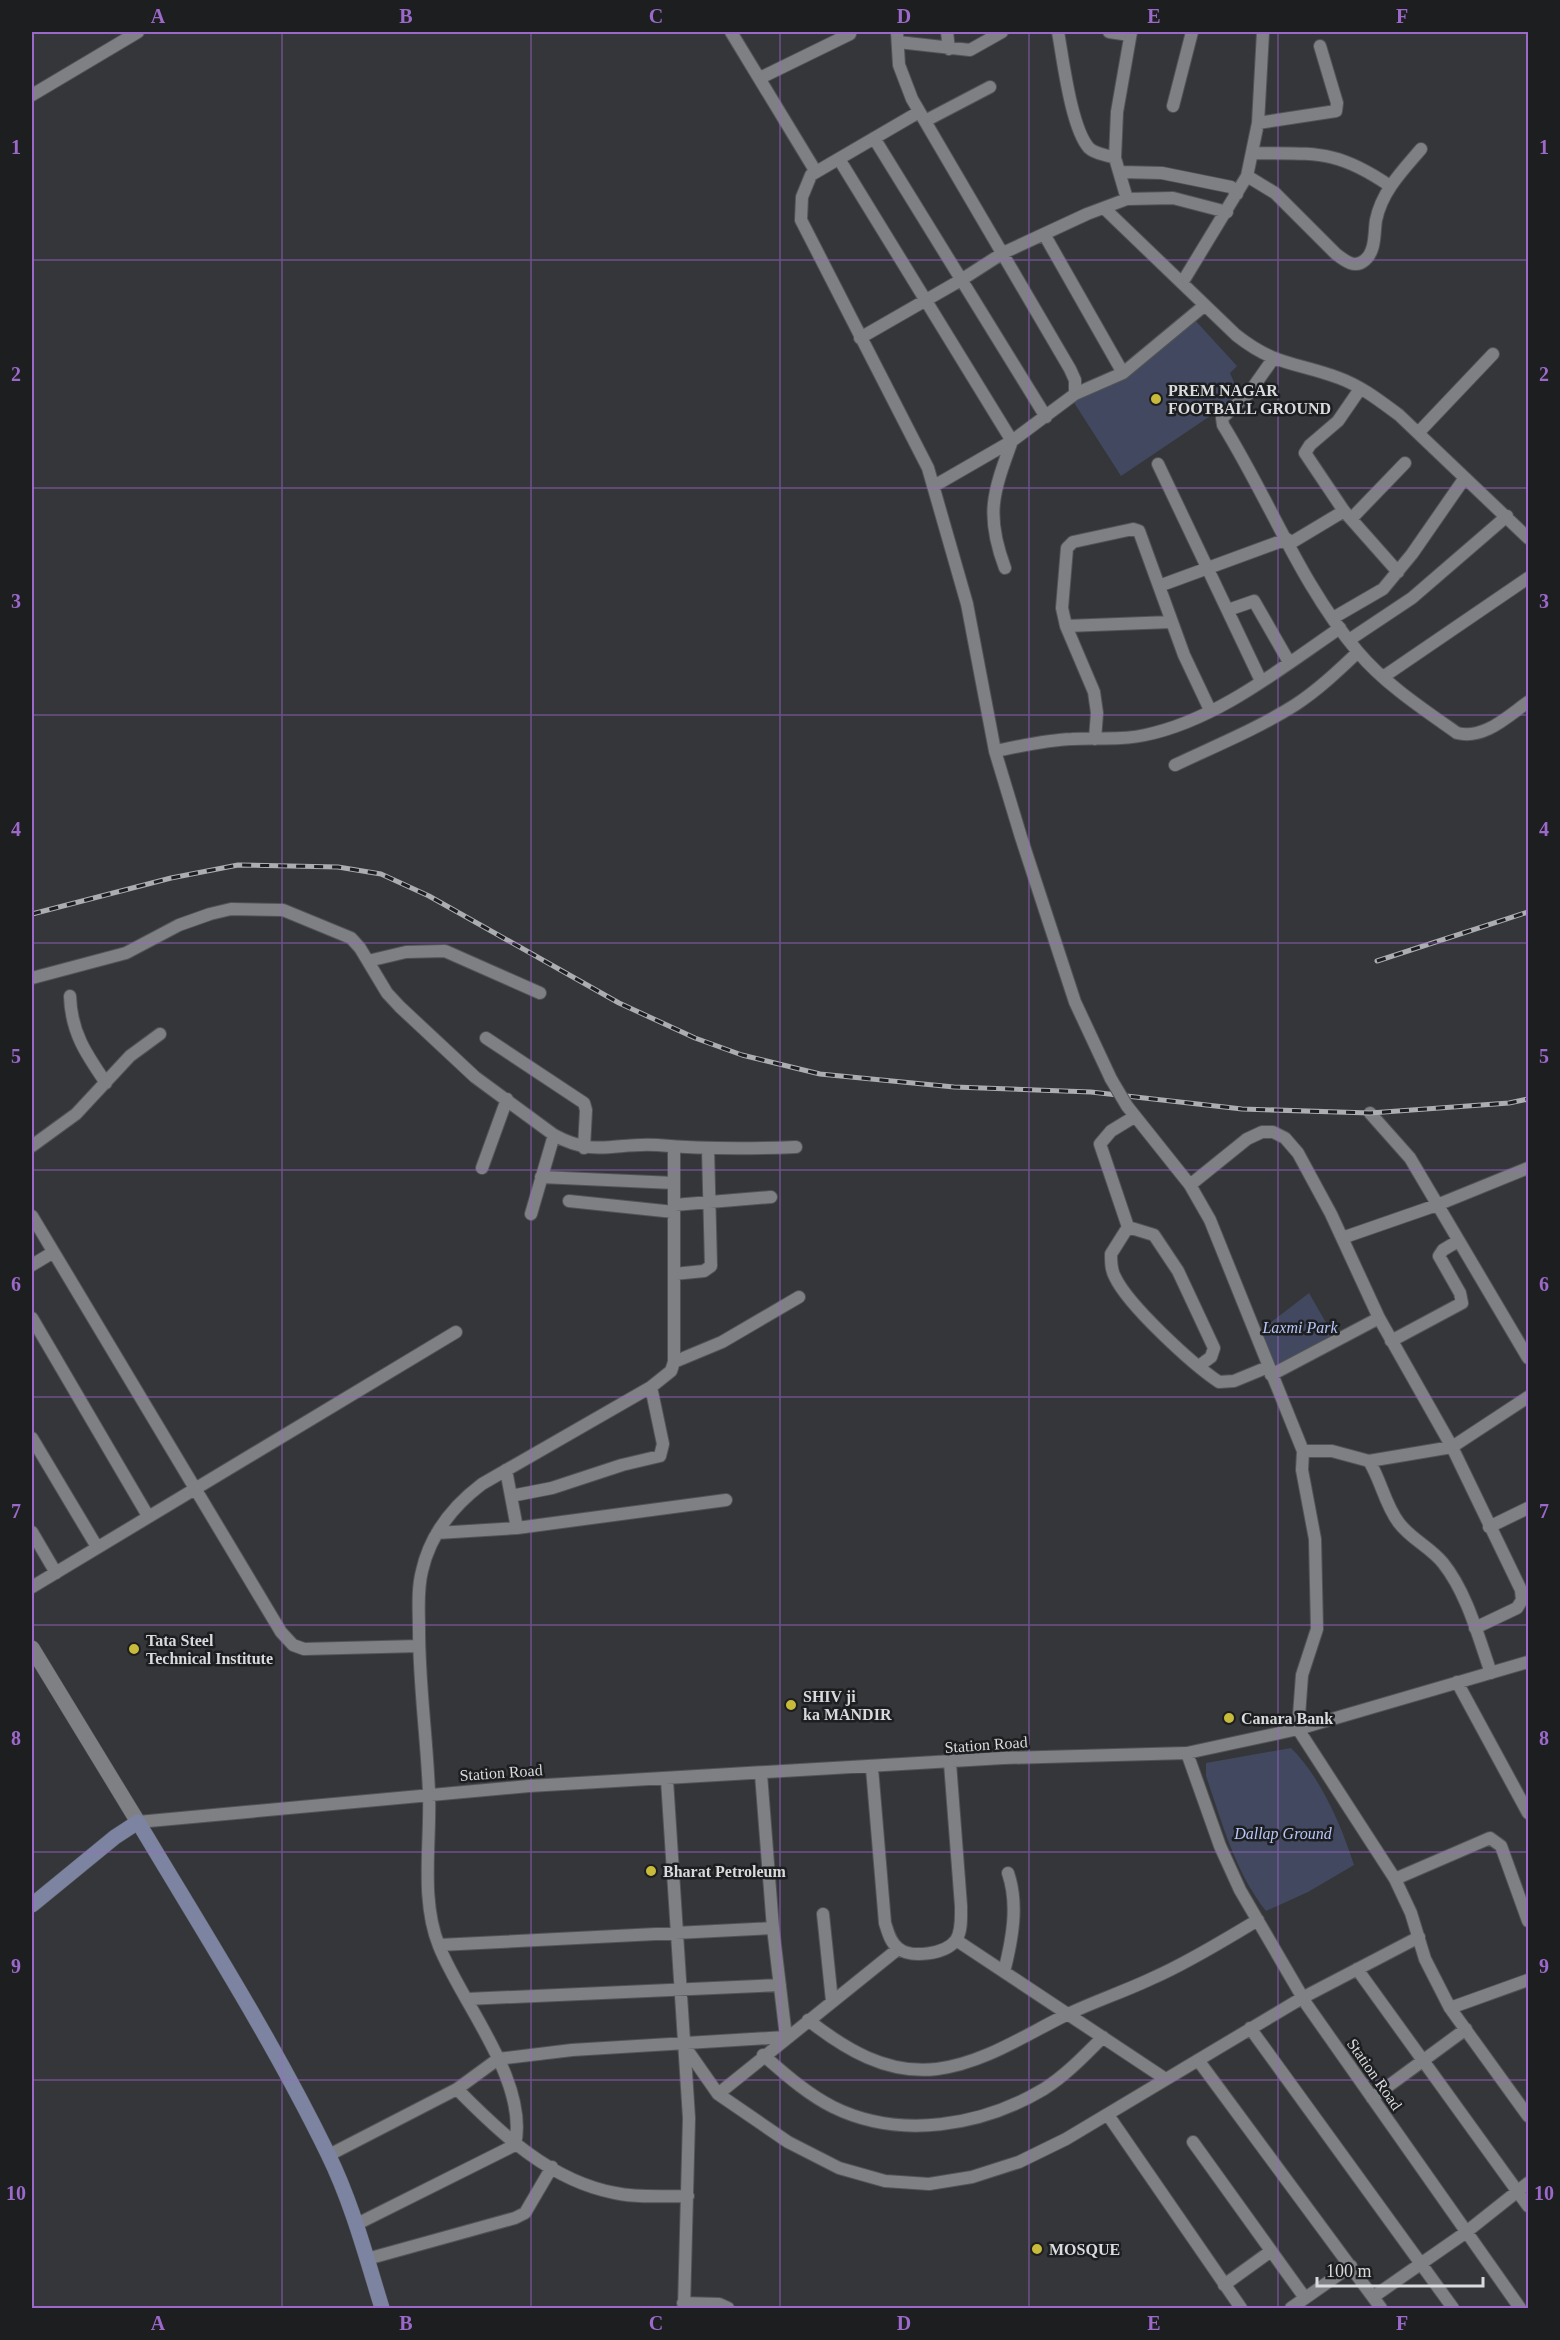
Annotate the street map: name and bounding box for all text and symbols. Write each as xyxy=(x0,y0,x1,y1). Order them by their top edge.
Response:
text: A xyxy=(151,5,166,27)
text: B xyxy=(399,5,413,27)
text: C xyxy=(649,5,663,27)
text: D xyxy=(897,5,911,27)
text: E xyxy=(1147,5,1161,27)
text: F xyxy=(1396,5,1408,27)
text: 1 xyxy=(11,136,21,158)
text: 1 xyxy=(1539,136,1549,158)
text: 2 xyxy=(11,363,21,385)
text: 2 xyxy=(1539,363,1549,385)
place label: PREM NAGAR FOOTBALL GROUND xyxy=(1168,382,1331,417)
marker: PREM NAGAR FOOTBALL GROUND xyxy=(1149,392,1163,406)
text: 3 xyxy=(11,590,21,612)
text: 3 xyxy=(1539,590,1549,612)
text: 4 xyxy=(11,818,21,840)
text: 4 xyxy=(1539,818,1549,840)
text: 5 xyxy=(11,1045,21,1067)
text: 5 xyxy=(1539,1045,1549,1067)
text: 6 xyxy=(11,1273,21,1295)
text: 6 xyxy=(1539,1273,1549,1295)
park label: Laxmi Park xyxy=(1261,1319,1338,1336)
text: 7 xyxy=(11,1500,21,1522)
text: 7 xyxy=(1539,1500,1549,1522)
place label: Tata Steel Technical Institute xyxy=(146,1632,273,1667)
marker: Tata Steel Technical Institute xyxy=(127,1642,141,1656)
place label: SHIV ji ka MANDIR xyxy=(803,1688,892,1723)
marker: SHIV ji ka MANDIR xyxy=(784,1698,798,1712)
place label: Canara Bank xyxy=(1241,1710,1333,1727)
marker: Canara Bank xyxy=(1222,1711,1236,1725)
text: 8 xyxy=(11,1727,21,1749)
text: 8 xyxy=(1539,1727,1549,1749)
street label: Station Road xyxy=(944,1733,1028,1756)
street label: Station Road xyxy=(459,1761,543,1784)
park label: Dallap Ground xyxy=(1233,1825,1333,1843)
place label: Bharat Petroleum xyxy=(663,1863,786,1880)
marker: Bharat Petroleum xyxy=(644,1864,658,1878)
text: 9 xyxy=(11,1955,21,1977)
text: 9 xyxy=(1539,1955,1549,1977)
street label: Station Road xyxy=(1344,2035,1405,2113)
text: 10 xyxy=(6,2182,26,2204)
text: 10 xyxy=(1534,2182,1554,2204)
place label: MOSQUE xyxy=(1049,2241,1120,2258)
marker: MOSQUE xyxy=(1030,2242,1044,2256)
scale bar xyxy=(1317,2250,1484,2288)
text: 100 m xyxy=(1326,2261,1372,2281)
text: A xyxy=(151,2312,166,2334)
text: B xyxy=(399,2312,413,2334)
text: C xyxy=(649,2312,663,2334)
text: D xyxy=(897,2312,911,2334)
text: E xyxy=(1147,2312,1161,2334)
text: F xyxy=(1396,2312,1408,2334)

